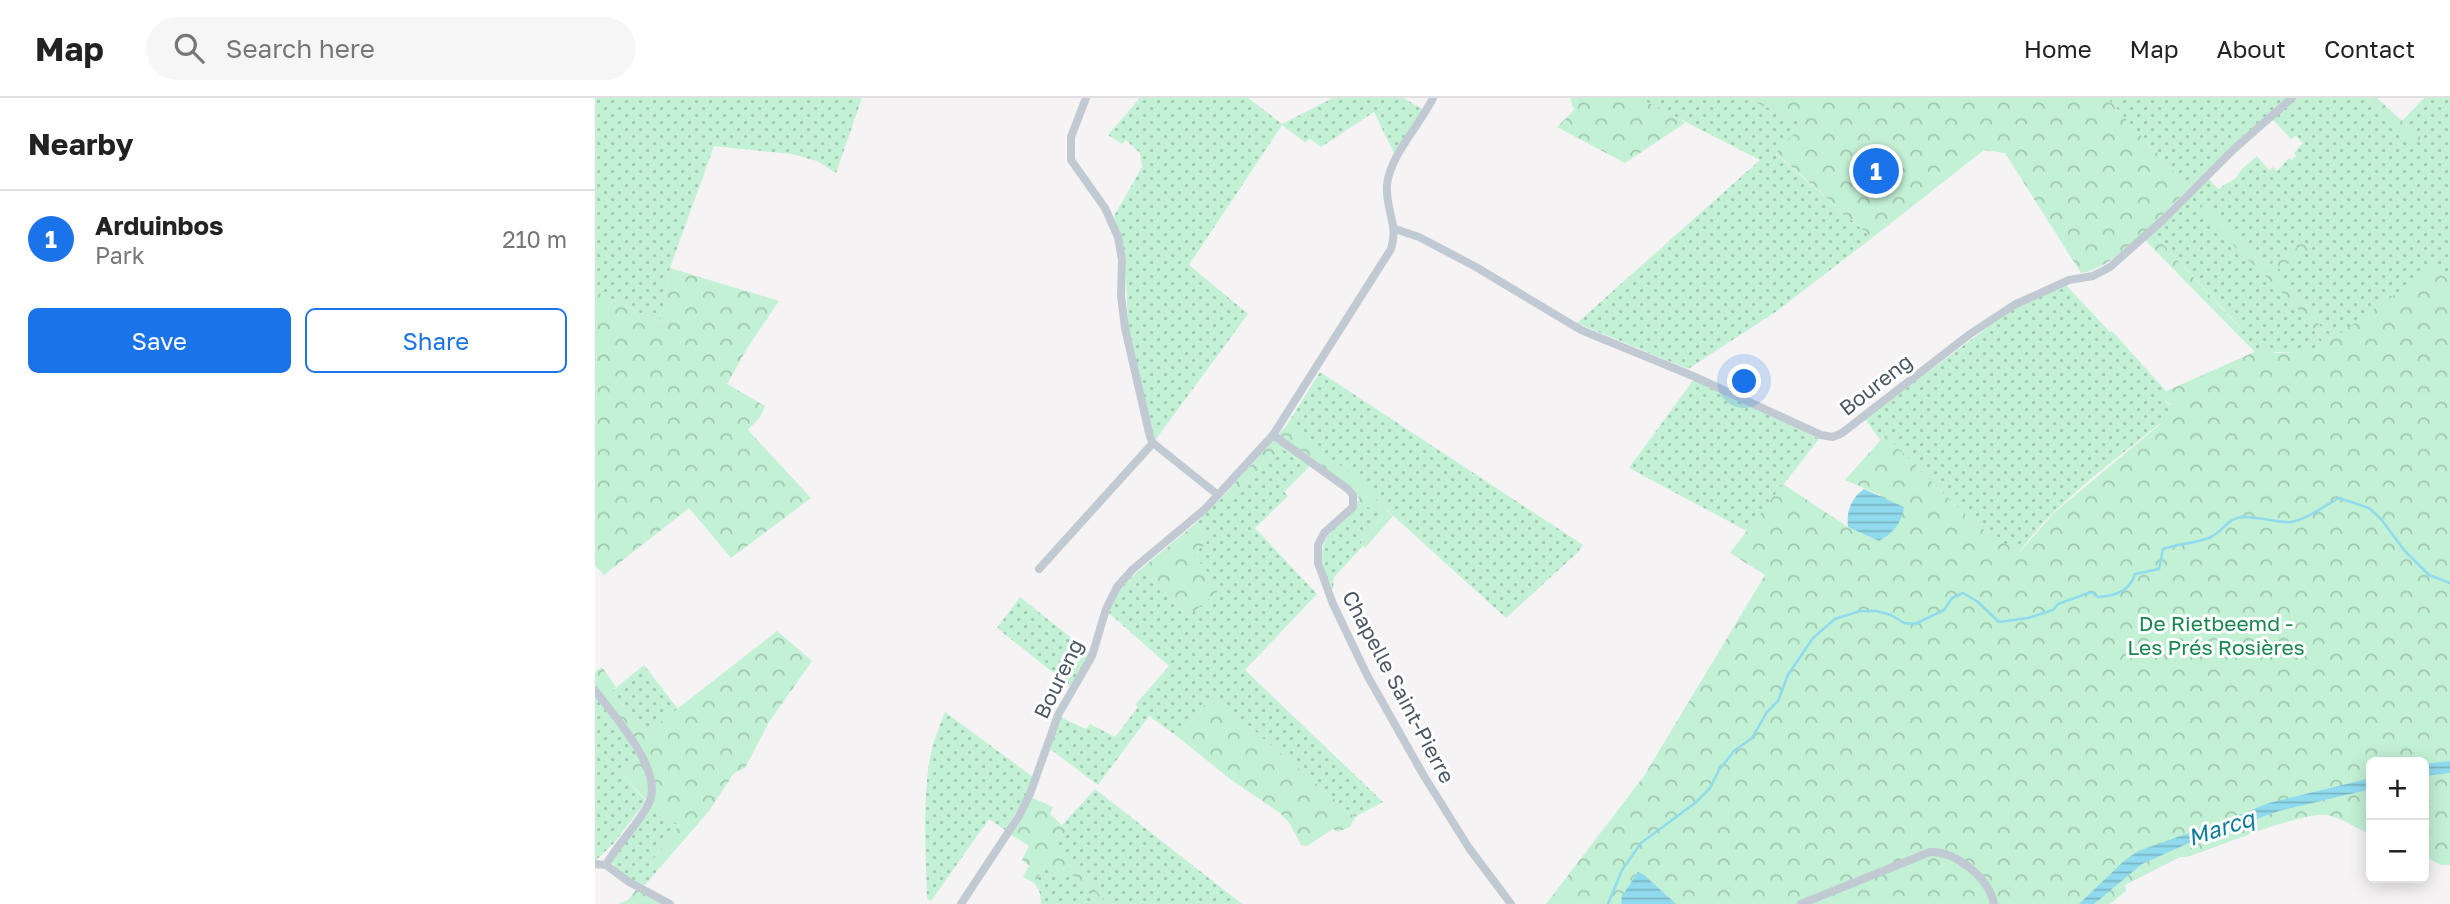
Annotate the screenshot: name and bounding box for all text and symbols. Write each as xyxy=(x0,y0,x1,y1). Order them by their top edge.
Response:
search box xyxy=(146,17,636,80)
text: Map xyxy=(35,29,104,68)
icon: search xyxy=(170,29,208,67)
text: Search here xyxy=(226,33,375,64)
text: Home xyxy=(2024,34,2092,63)
text: Map xyxy=(2130,34,2179,63)
text: About xyxy=(2217,34,2286,63)
text: Contact xyxy=(2324,34,2415,63)
text: Nearby xyxy=(28,126,133,162)
pin: 1 xyxy=(1853,145,1899,197)
text: Arduinbos xyxy=(95,210,224,241)
text: 1 xyxy=(45,225,57,253)
text: 210 m xyxy=(502,225,567,253)
text: Park xyxy=(95,241,145,269)
button: Save xyxy=(28,308,291,373)
button: Share xyxy=(305,308,567,373)
street label: Boureng xyxy=(1834,348,1917,421)
your location xyxy=(1727,364,1761,398)
street label: Chapelle Saint-Pierre xyxy=(1337,586,1461,787)
park label: De Rietbeemd - Les Prés Rosières xyxy=(2127,610,2305,660)
street label: Boureng xyxy=(1028,634,1088,723)
map controls xyxy=(2366,757,2429,883)
button: + xyxy=(2366,757,2429,820)
water label: Marcq xyxy=(2184,803,2259,851)
button: − xyxy=(2366,820,2429,883)

